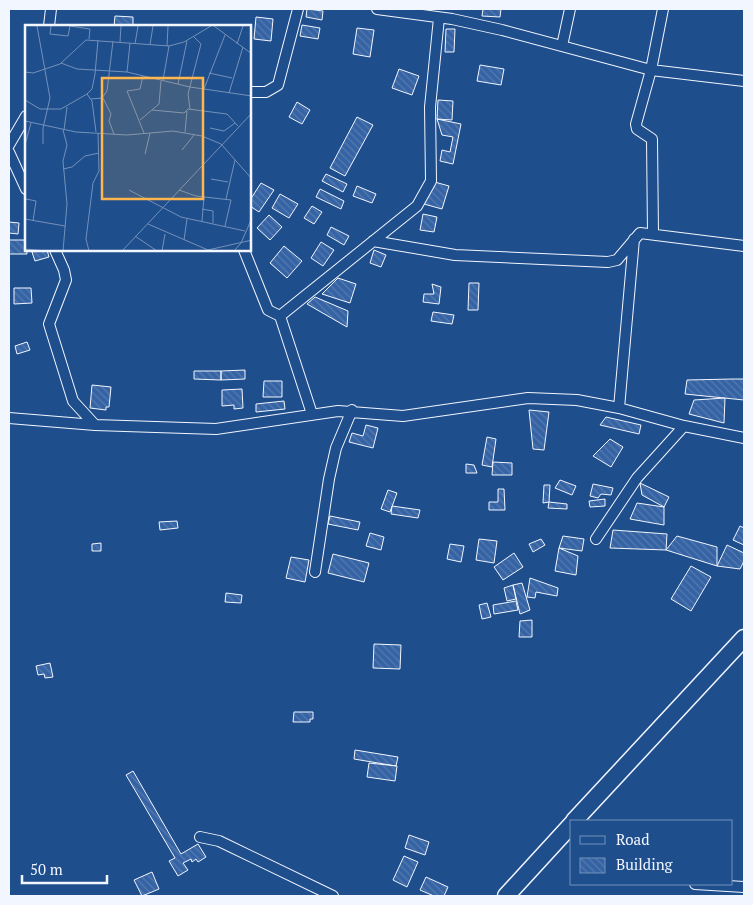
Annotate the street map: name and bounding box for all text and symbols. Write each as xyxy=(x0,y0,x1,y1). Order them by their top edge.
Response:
inset map xyxy=(25,25,251,251)
legend xyxy=(570,820,733,885)
text: Road xyxy=(616,829,649,849)
scale bar xyxy=(22,852,108,884)
text: Building xyxy=(616,854,674,874)
text: 50 m xyxy=(30,859,63,879)

